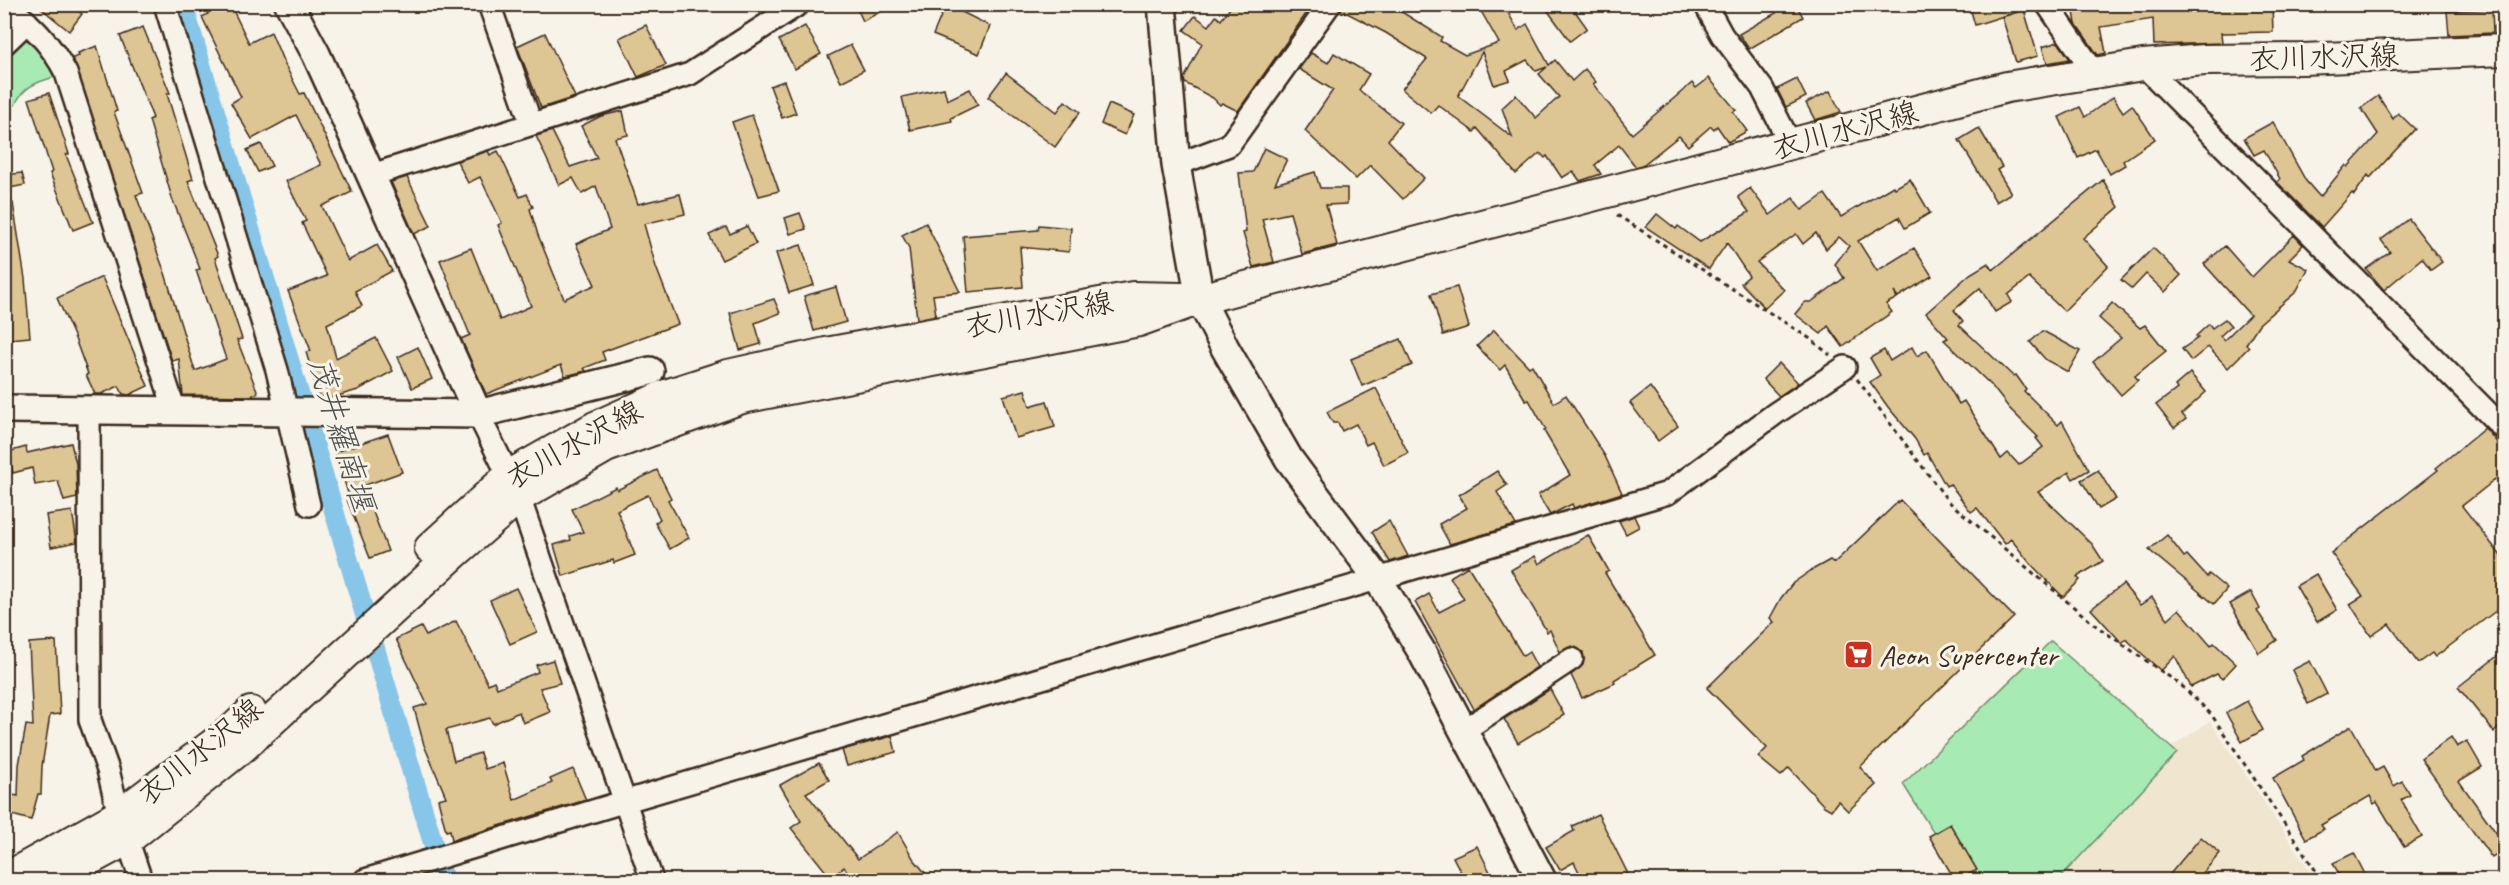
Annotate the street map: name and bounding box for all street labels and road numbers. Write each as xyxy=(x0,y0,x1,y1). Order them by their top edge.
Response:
street label: 衣川水沢線 xyxy=(2248,35,2400,79)
street label: 衣川水沢線 xyxy=(1768,92,1922,168)
street label: 衣川水沢線 xyxy=(962,282,1116,346)
street label: 衣川水沢線 xyxy=(499,391,649,497)
street label: 衣川水沢線 xyxy=(130,689,270,813)

